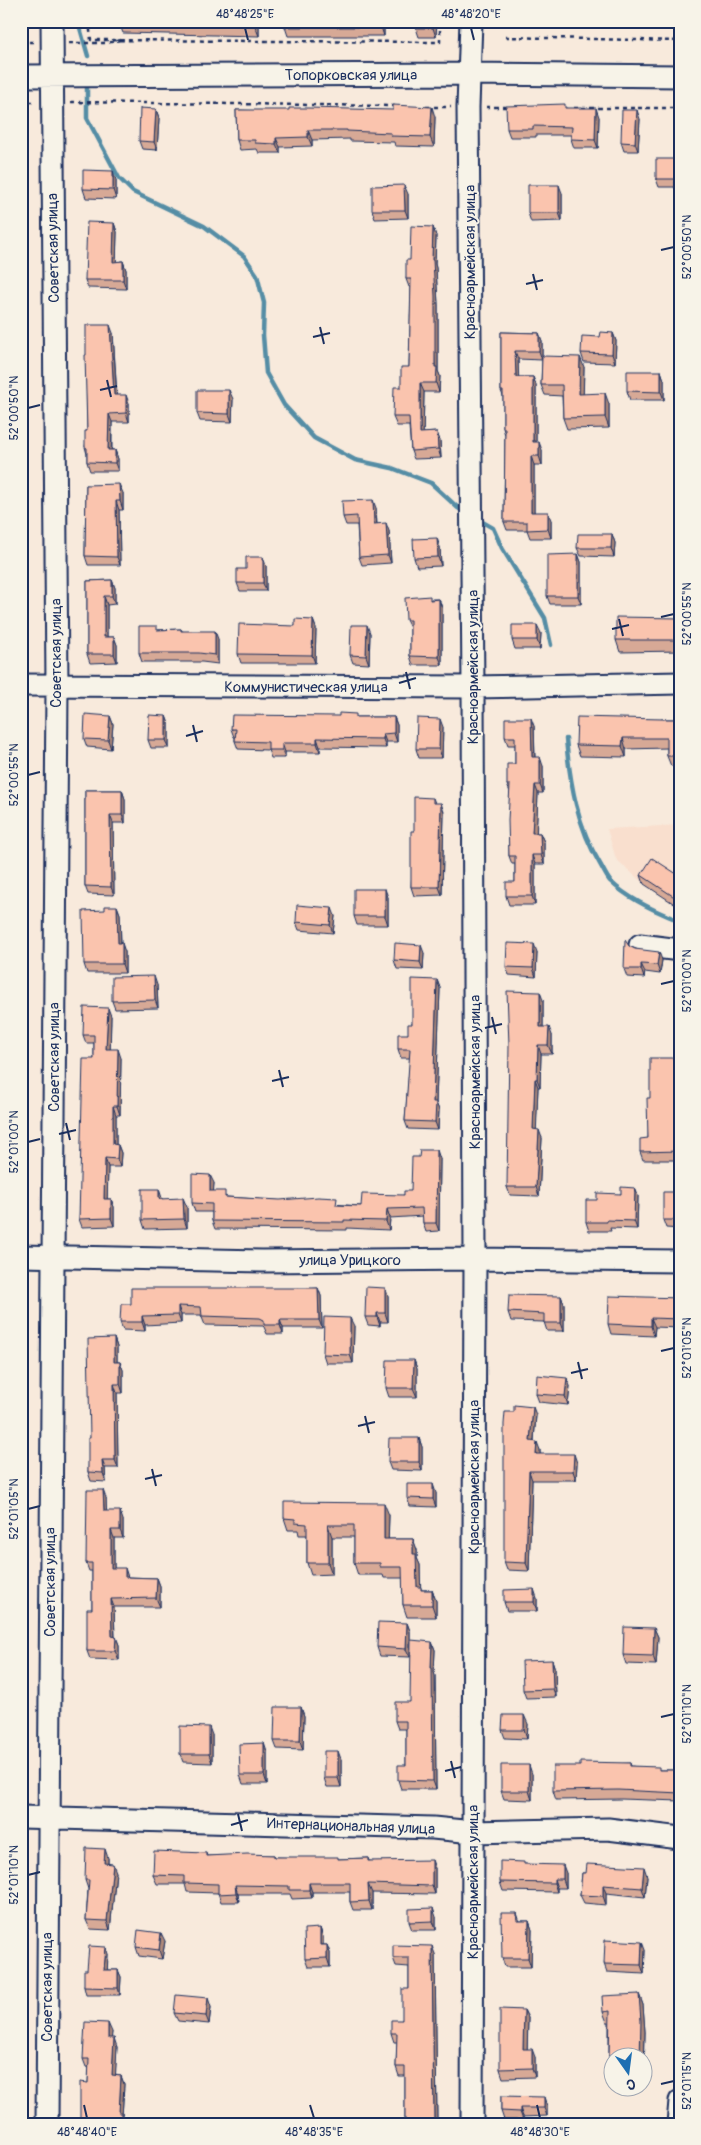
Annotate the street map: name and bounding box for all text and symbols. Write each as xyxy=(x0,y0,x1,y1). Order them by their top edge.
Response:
text: 48°48'25"E xyxy=(216,7,274,22)
text: 48°48'20"E xyxy=(441,7,501,22)
street label: Топорковская улица xyxy=(285,66,417,85)
street label: Красноармейская улица xyxy=(461,185,480,339)
street label: Советская улица xyxy=(43,193,64,303)
text: 52°00'50"N xyxy=(680,215,695,279)
text: 52°00'50"N xyxy=(7,376,22,440)
text: 52°00'55"N xyxy=(680,582,695,646)
street label: Красноармейская улица xyxy=(464,590,483,744)
street label: Советская улица xyxy=(47,598,66,708)
street label: Коммунистическая улица xyxy=(224,678,388,697)
text: 52°00'55"N xyxy=(7,743,22,807)
text: 52°01'00"N xyxy=(680,949,695,1013)
street label: Красноармейская улица xyxy=(466,995,485,1149)
street label: Советская улица xyxy=(45,1002,64,1112)
text: 52°01'00"N xyxy=(7,1110,22,1174)
street label: улица Урицкого xyxy=(298,1251,401,1270)
text: 52°01'05"N xyxy=(680,1317,695,1379)
street label: Красноармейская улица xyxy=(465,1400,484,1554)
text: 52°01'05"N xyxy=(7,1478,22,1540)
street label: Советская улица xyxy=(41,1527,60,1637)
text: 52°01'10"N xyxy=(680,1684,695,1744)
street label: Красноармейская улица xyxy=(464,1805,483,1959)
street label: Интернациональная улица xyxy=(266,1814,436,1839)
text: 52°01'10"N xyxy=(7,1845,22,1905)
street label: Советская улица xyxy=(38,1932,57,2042)
north arrow xyxy=(604,2048,654,2098)
text: 52°01'15"N xyxy=(680,2052,695,2110)
text: С xyxy=(624,2075,637,2094)
text: 48°48'40"E xyxy=(57,2125,117,2140)
text: 48°48'35"E xyxy=(285,2125,343,2140)
text: 48°48'30"E xyxy=(510,2125,570,2140)

